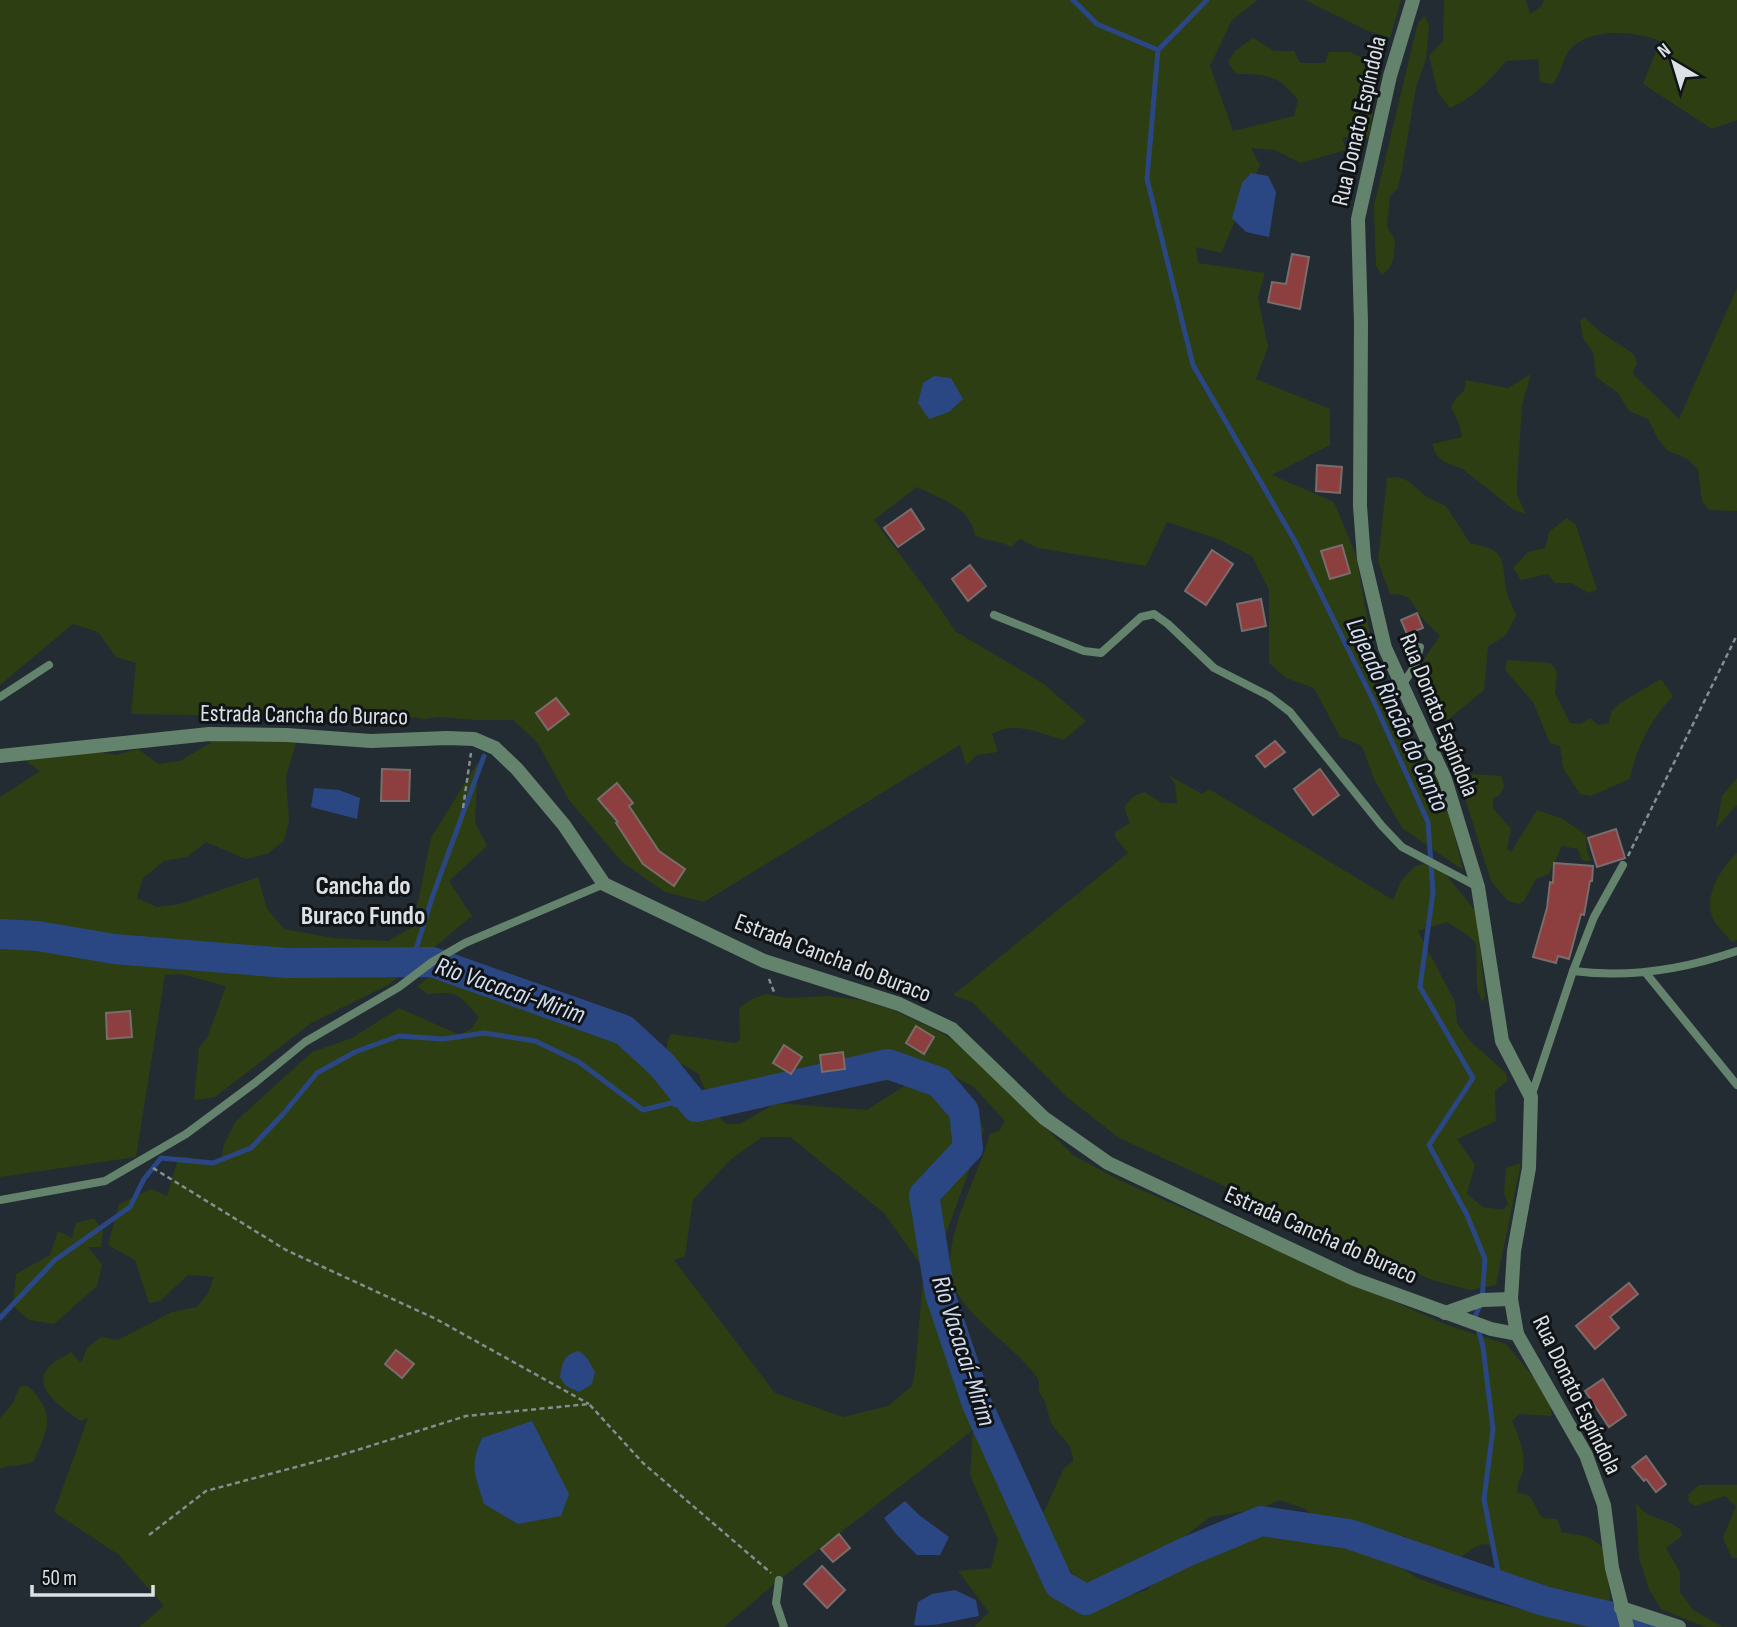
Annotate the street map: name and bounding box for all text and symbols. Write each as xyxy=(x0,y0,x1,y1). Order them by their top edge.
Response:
north arrow xyxy=(1639,28,1709,98)
street label: Rua Donato Espíndola xyxy=(1325,33,1393,209)
text: N xyxy=(1653,39,1676,63)
water label: Lajeado Rincão do Canto xyxy=(1339,613,1456,817)
street label: Rua Donato Espíndola xyxy=(1393,629,1485,801)
street label: Estrada Cancha do Buraco xyxy=(200,699,408,731)
district label: Cancha do Buraco Fundo xyxy=(301,871,425,932)
street label: Estrada Cancha do Buraco xyxy=(731,907,935,1009)
water label: Rio Vacacaí-Mirim xyxy=(431,951,589,1031)
street label: Estrada Cancha do Buraco xyxy=(1220,1179,1422,1291)
water label: Rio Vacacaí-Mirim xyxy=(924,1272,1002,1430)
street label: Rua Donato Espíndola xyxy=(1526,1311,1628,1479)
scale bar xyxy=(32,1554,152,1598)
text: 50 m xyxy=(42,1566,77,1591)

